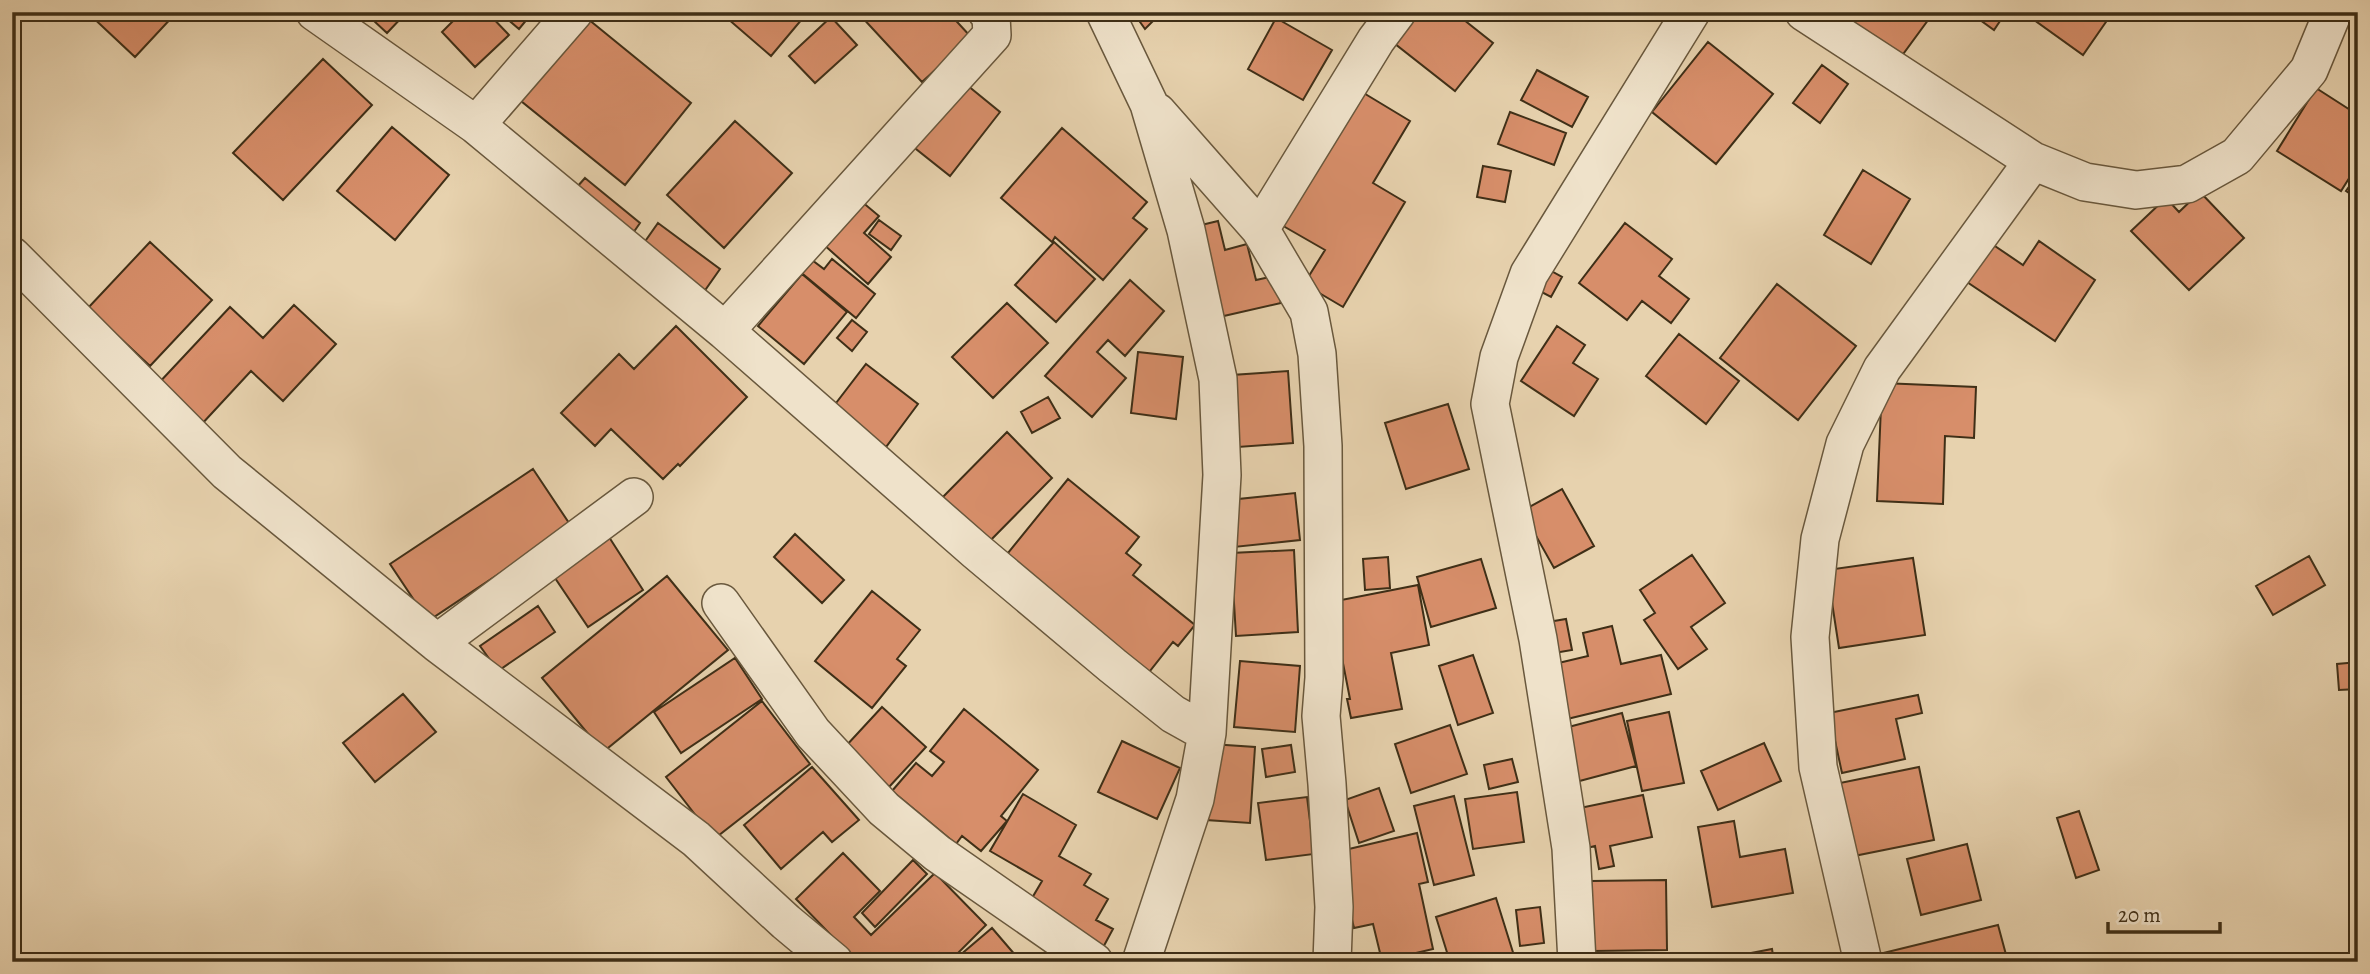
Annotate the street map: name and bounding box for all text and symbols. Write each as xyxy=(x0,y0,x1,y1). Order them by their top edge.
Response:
scale bar xyxy=(2108,890,2220,934)
text: 20 m xyxy=(2118,901,2161,929)

